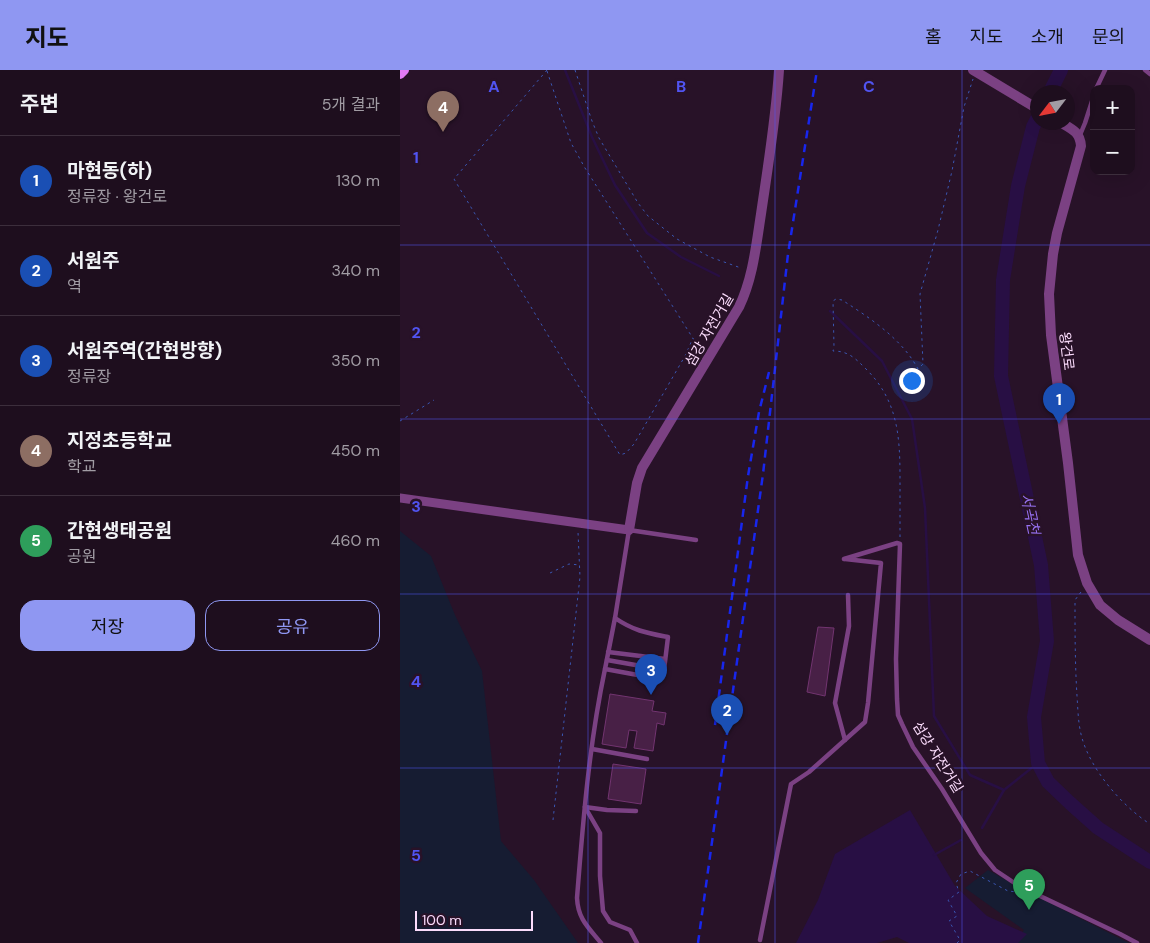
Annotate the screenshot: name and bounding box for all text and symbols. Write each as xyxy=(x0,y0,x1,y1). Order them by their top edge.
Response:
text: 지도 xyxy=(25,22,69,53)
text: 홈 xyxy=(925,25,942,49)
text: 지도 xyxy=(970,25,1003,49)
text: 소개 xyxy=(1031,25,1064,49)
text: 문의 xyxy=(1092,25,1125,49)
text: A xyxy=(488,76,500,97)
text: B xyxy=(676,76,686,97)
text: C xyxy=(863,76,875,97)
north arrow xyxy=(1030,85,1075,130)
map controls xyxy=(1090,85,1135,175)
button: + xyxy=(1090,85,1135,130)
text: 주변 xyxy=(20,90,59,118)
pin: 4 xyxy=(427,91,459,132)
text: 5개 결과 xyxy=(322,94,380,115)
button: − xyxy=(1090,130,1135,175)
text: 1 xyxy=(413,147,419,168)
text: 마현동(하) xyxy=(67,158,152,183)
text: 1 xyxy=(33,170,39,191)
text: 130 m xyxy=(336,170,380,191)
text: 정류장 · 왕건로 xyxy=(67,186,167,207)
text: 서원주 xyxy=(67,248,119,273)
text: 2 xyxy=(31,260,41,281)
text: 340 m xyxy=(331,260,380,281)
text: 역 xyxy=(67,276,82,297)
street label: 섬강 자전거길 xyxy=(681,290,737,370)
text: 2 xyxy=(411,322,421,343)
street label: 왕건로 xyxy=(1056,331,1078,371)
text: 서원주역(간현방향) xyxy=(67,338,222,363)
text: 3 xyxy=(31,350,41,371)
text: 350 m xyxy=(331,350,380,371)
text: 정류장 xyxy=(67,366,111,387)
your location xyxy=(899,368,925,394)
pin: 1 xyxy=(1043,383,1075,424)
text: 지정초등학교 xyxy=(67,428,172,453)
text: 4 xyxy=(31,440,41,461)
text: 450 m xyxy=(331,440,380,461)
text: 학교 xyxy=(67,456,96,477)
water label: 서곡천 xyxy=(1016,492,1045,538)
text: 3 xyxy=(411,496,421,517)
text: 간현생태공원 xyxy=(67,518,172,543)
text: 5 xyxy=(31,530,41,551)
text: 460 m xyxy=(331,530,380,551)
text: 공원 xyxy=(67,546,96,567)
button: 저장 xyxy=(20,600,195,651)
button: 공유 xyxy=(205,600,380,651)
pin: 3 xyxy=(635,654,667,695)
text: 4 xyxy=(411,671,421,692)
pin: 2 xyxy=(711,694,743,735)
street label: 섬강 자전거길 xyxy=(909,718,967,796)
text: 5 xyxy=(411,845,421,866)
pin: 5 xyxy=(1013,869,1045,910)
scale bar xyxy=(415,908,532,931)
text: 100 m xyxy=(422,911,462,929)

